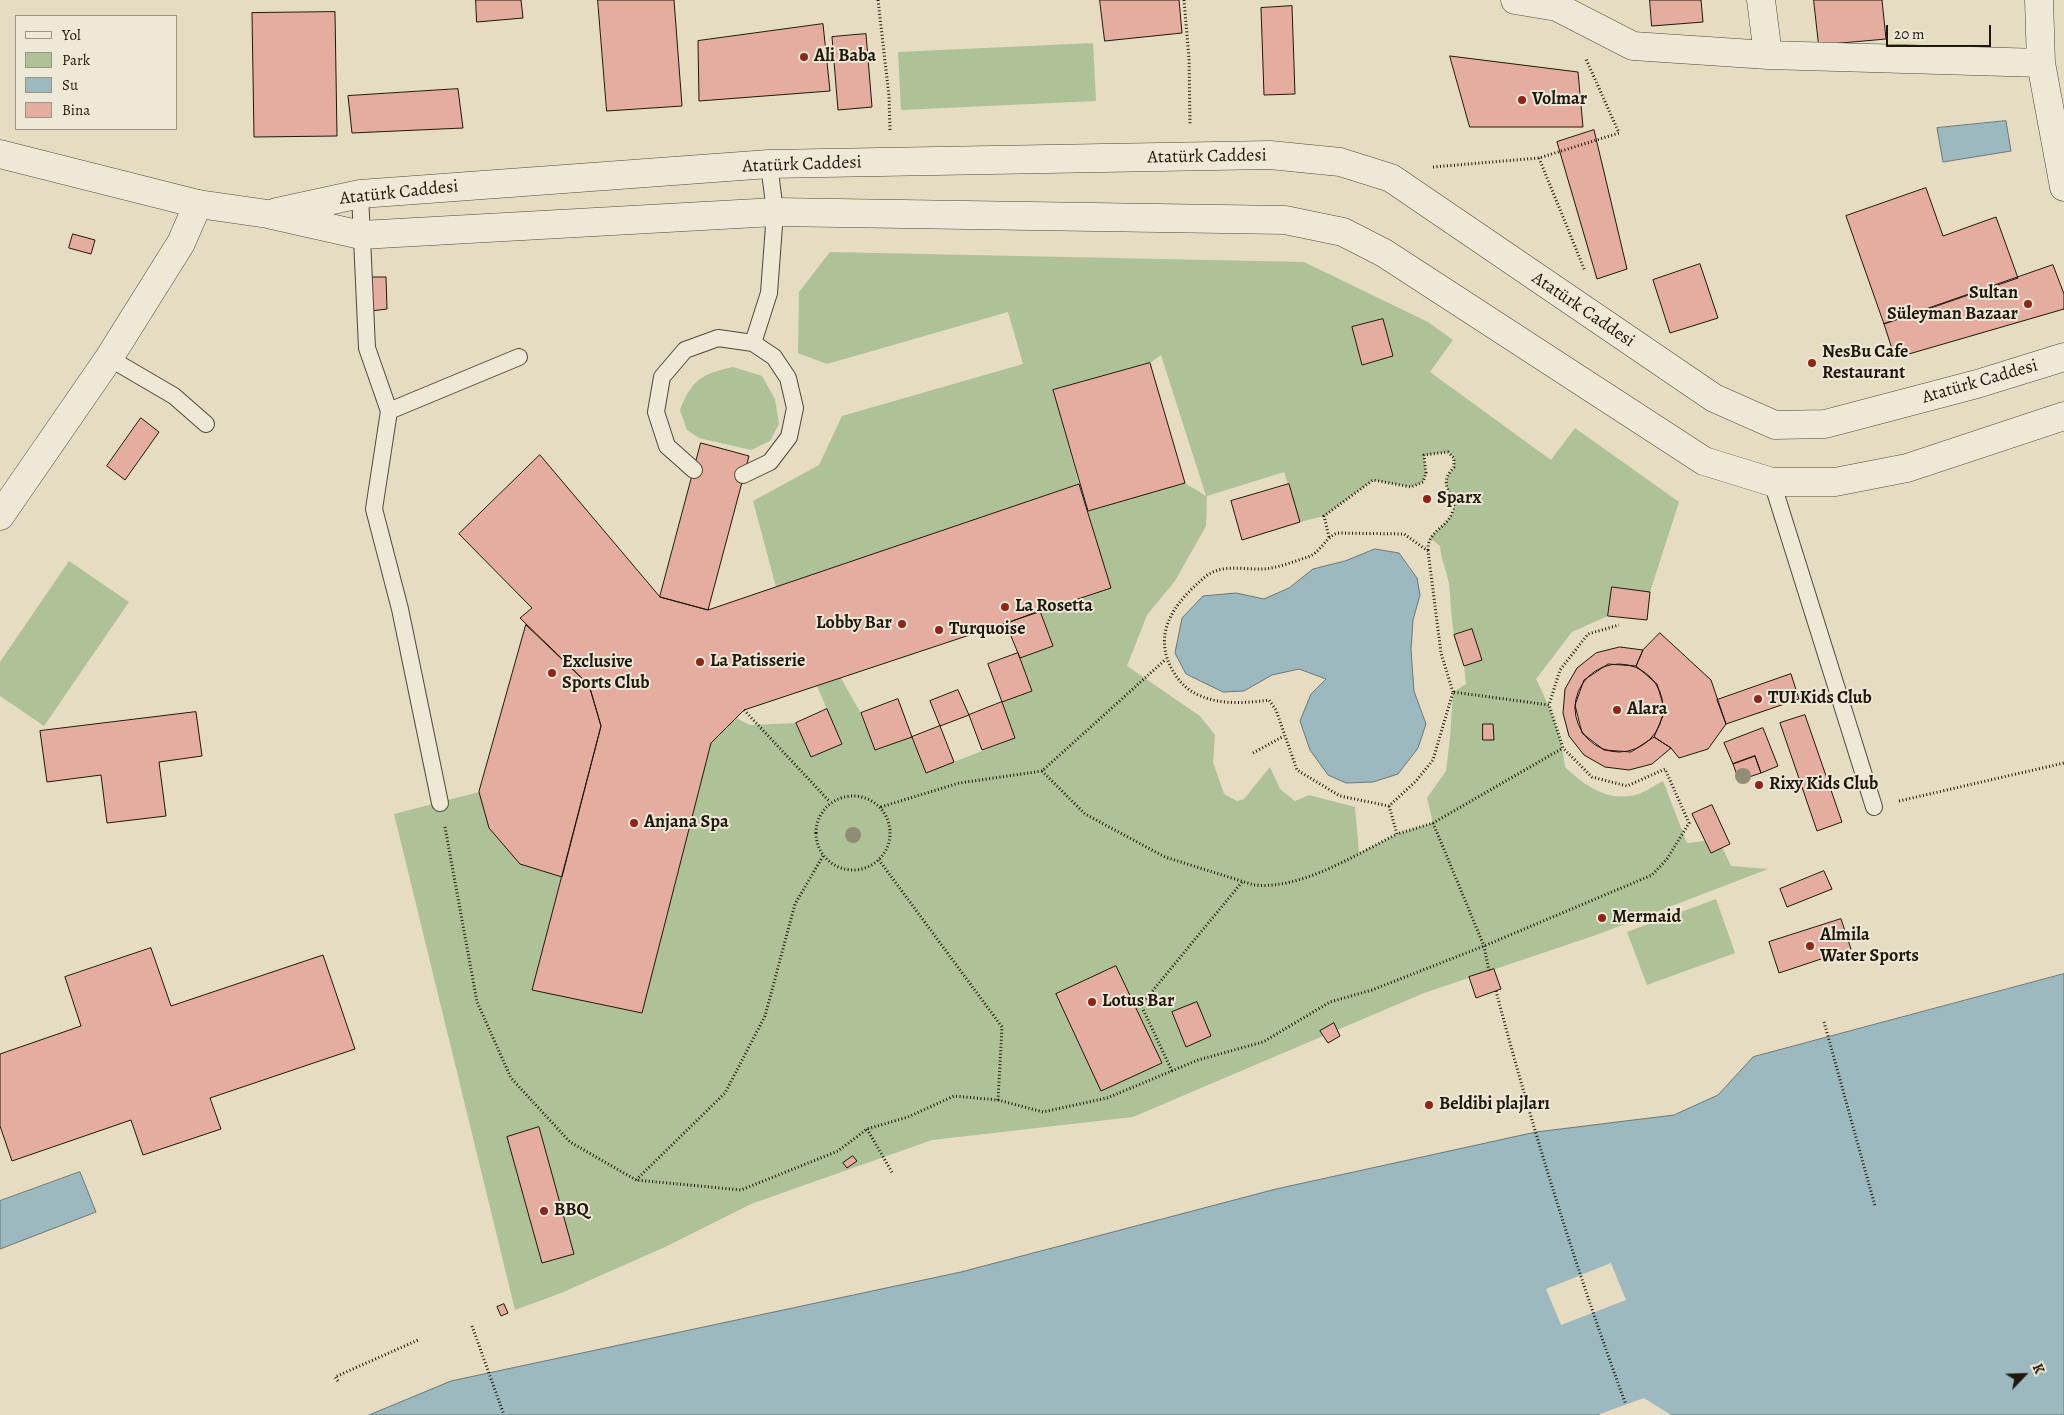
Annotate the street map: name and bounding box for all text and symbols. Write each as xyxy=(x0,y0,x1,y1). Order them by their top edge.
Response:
legend xyxy=(15,15,178,130)
scale bar xyxy=(1889,15,1994,47)
text: 20 m xyxy=(1894,24,1925,44)
text: Yol xyxy=(62,25,81,45)
place label: Ali Baba xyxy=(814,46,876,68)
text: Park xyxy=(62,50,90,70)
marker: Ali Baba xyxy=(798,51,810,63)
text: Su xyxy=(62,75,78,95)
place label: Volmar xyxy=(1532,89,1587,111)
marker: Volmar xyxy=(1516,94,1528,106)
text: Bina xyxy=(62,100,90,120)
street label: Atatürk Caddesi xyxy=(1147,145,1267,169)
street label: Atatürk Caddesi xyxy=(742,152,862,178)
street label: Atatürk Caddesi xyxy=(339,176,459,210)
street label: Atatürk Caddesi xyxy=(1528,268,1638,352)
place label: Sultan Süleyman Bazaar xyxy=(1887,283,2018,326)
marker: Sultan Süleyman Bazaar xyxy=(2022,298,2034,310)
place label: NesBu Cafe Restaurant xyxy=(1822,342,1908,384)
street label: Atatürk Caddesi xyxy=(1920,355,2040,409)
marker: NesBu Cafe Restaurant xyxy=(1806,357,1818,369)
place label: Sparx xyxy=(1437,488,1481,510)
marker: Sparx xyxy=(1421,493,1433,505)
place label: La Rosetta xyxy=(1015,596,1093,618)
marker: La Rosetta xyxy=(999,601,1011,613)
place label: Lobby Bar xyxy=(816,613,892,635)
marker: Lobby Bar xyxy=(896,618,908,630)
place label: Turquoise xyxy=(949,619,1025,641)
marker: Turquoise xyxy=(933,624,945,636)
place label: La Patisserie xyxy=(710,651,805,673)
place label: Exclusive Sports Club xyxy=(562,652,649,694)
marker: La Patisserie xyxy=(694,656,706,668)
marker: Exclusive Sports Club xyxy=(546,667,558,679)
place label: TUI Kids Club xyxy=(1768,688,1872,710)
marker: TUI Kids Club xyxy=(1752,693,1764,705)
place label: Alara xyxy=(1627,699,1667,721)
marker: Alara xyxy=(1611,704,1623,716)
place label: Rixy Kids Club xyxy=(1769,774,1878,796)
marker: Rixy Kids Club xyxy=(1753,779,1765,791)
place label: Anjana Spa xyxy=(644,812,729,834)
marker: Anjana Spa xyxy=(628,817,640,829)
place label: Mermaid xyxy=(1612,907,1681,929)
marker: Mermaid xyxy=(1596,912,1608,924)
place label: Almila Water Sports xyxy=(1820,925,1919,968)
marker: Almila Water Sports xyxy=(1804,940,1816,952)
place label: Lotus Bar xyxy=(1102,991,1174,1013)
marker: Lotus Bar xyxy=(1086,996,1098,1008)
place label: Beldibi plajları xyxy=(1439,1094,1550,1116)
marker: Beldibi plajları xyxy=(1423,1099,1435,1111)
place label: BBQ xyxy=(554,1200,589,1222)
marker: BBQ xyxy=(538,1205,550,1217)
north arrow xyxy=(1999,1350,2049,1400)
text: K xyxy=(2028,1361,2049,1377)

